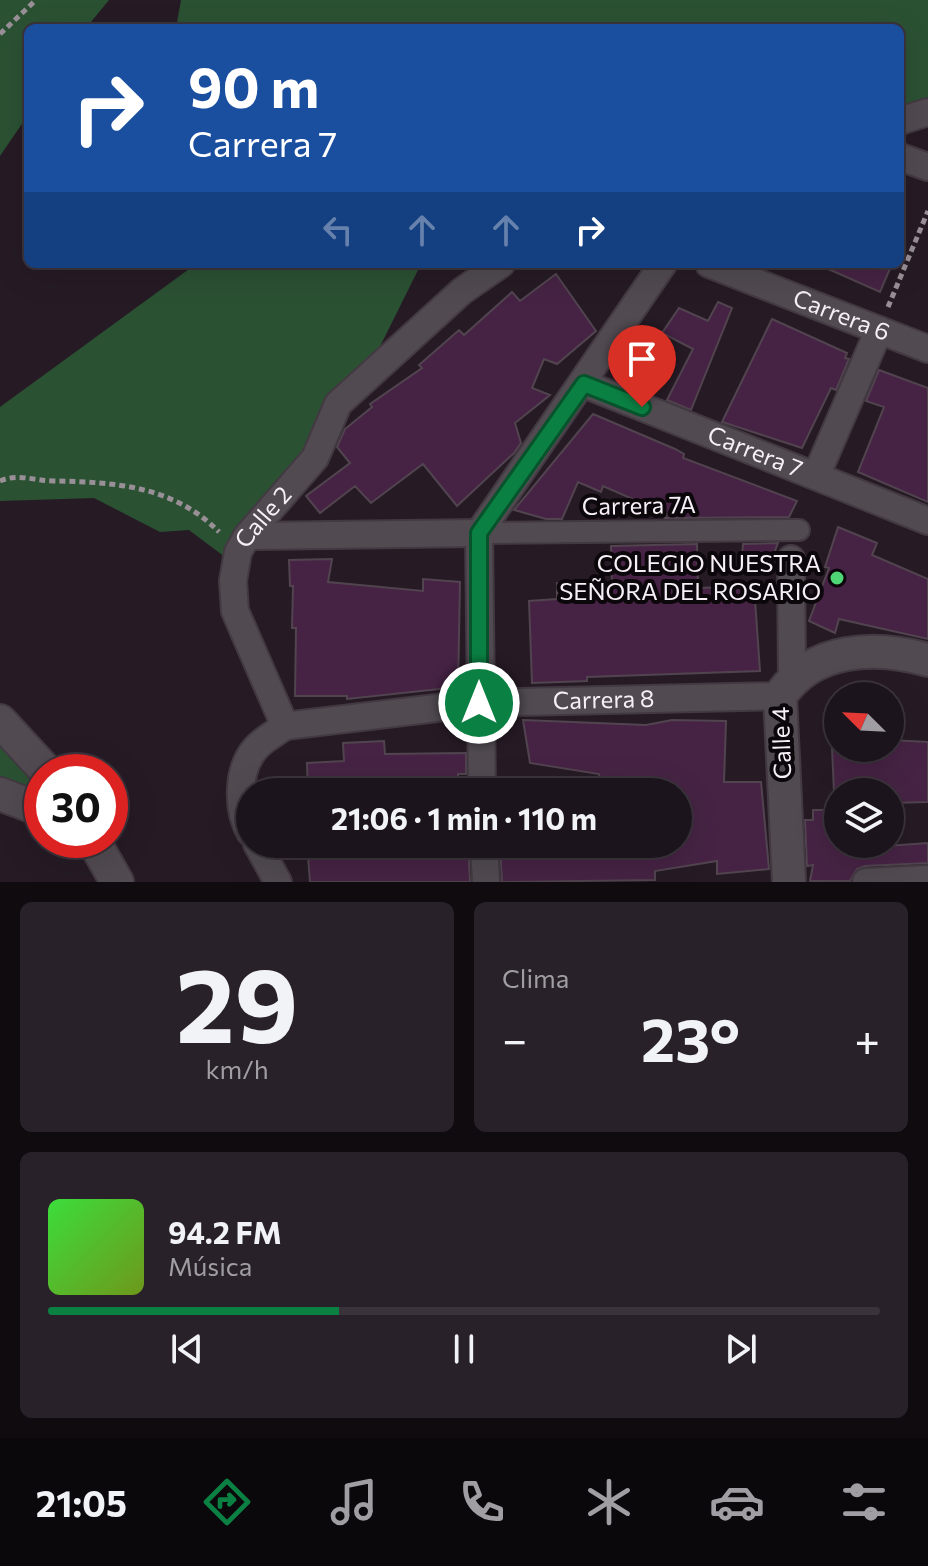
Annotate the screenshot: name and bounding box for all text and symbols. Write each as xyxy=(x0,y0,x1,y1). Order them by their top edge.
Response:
text: 90 m xyxy=(188,51,319,120)
icon: right xyxy=(56,56,160,160)
text: Carrera 7 xyxy=(188,120,337,164)
icon: left xyxy=(316,208,360,252)
icon: ahead xyxy=(400,208,444,252)
icon: ahead xyxy=(484,208,528,252)
icon: right xyxy=(568,208,612,252)
street label: Carrera 6 xyxy=(789,282,895,346)
pin xyxy=(608,325,676,407)
icon: arrive xyxy=(620,337,664,381)
street label: Carrera 7 xyxy=(704,419,807,483)
street label: Calle 2 xyxy=(228,480,297,552)
street label: Carrera 7A xyxy=(582,489,696,520)
place label: COLEGIO NUESTRA SEÑORA DEL ROSARIO xyxy=(559,548,821,605)
marker: COLEGIO NUESTRA SEÑORA DEL ROSARIO xyxy=(828,569,846,587)
position arrow xyxy=(437,661,521,745)
north arrow xyxy=(824,682,904,762)
map controls xyxy=(824,682,904,858)
street label: Carrera 8 xyxy=(552,683,655,714)
street label: Calle 4 xyxy=(765,706,796,780)
speed limit sign: 30 xyxy=(24,754,128,858)
button: layers xyxy=(824,778,904,858)
text: 21:06 · 1 min · 110 m xyxy=(331,799,597,836)
text: 29 xyxy=(176,937,298,1064)
text: Clima xyxy=(502,962,569,993)
text: 23° xyxy=(641,1001,740,1074)
text: − xyxy=(502,1011,527,1065)
text: + xyxy=(854,1011,880,1065)
text: km/h xyxy=(205,1053,269,1084)
text: 94.2 FM xyxy=(168,1213,282,1250)
text: Música xyxy=(168,1250,252,1281)
icon: previous xyxy=(165,1327,209,1371)
icon: pause xyxy=(442,1327,486,1371)
icon: next xyxy=(719,1327,763,1371)
icon: directions xyxy=(199,1474,255,1530)
icon: music xyxy=(326,1474,382,1530)
icon: phone xyxy=(454,1474,510,1530)
icon: climate xyxy=(581,1474,637,1530)
icon: car xyxy=(709,1474,765,1530)
icon: filters xyxy=(836,1474,892,1530)
text: 21:05 xyxy=(36,1480,127,1524)

